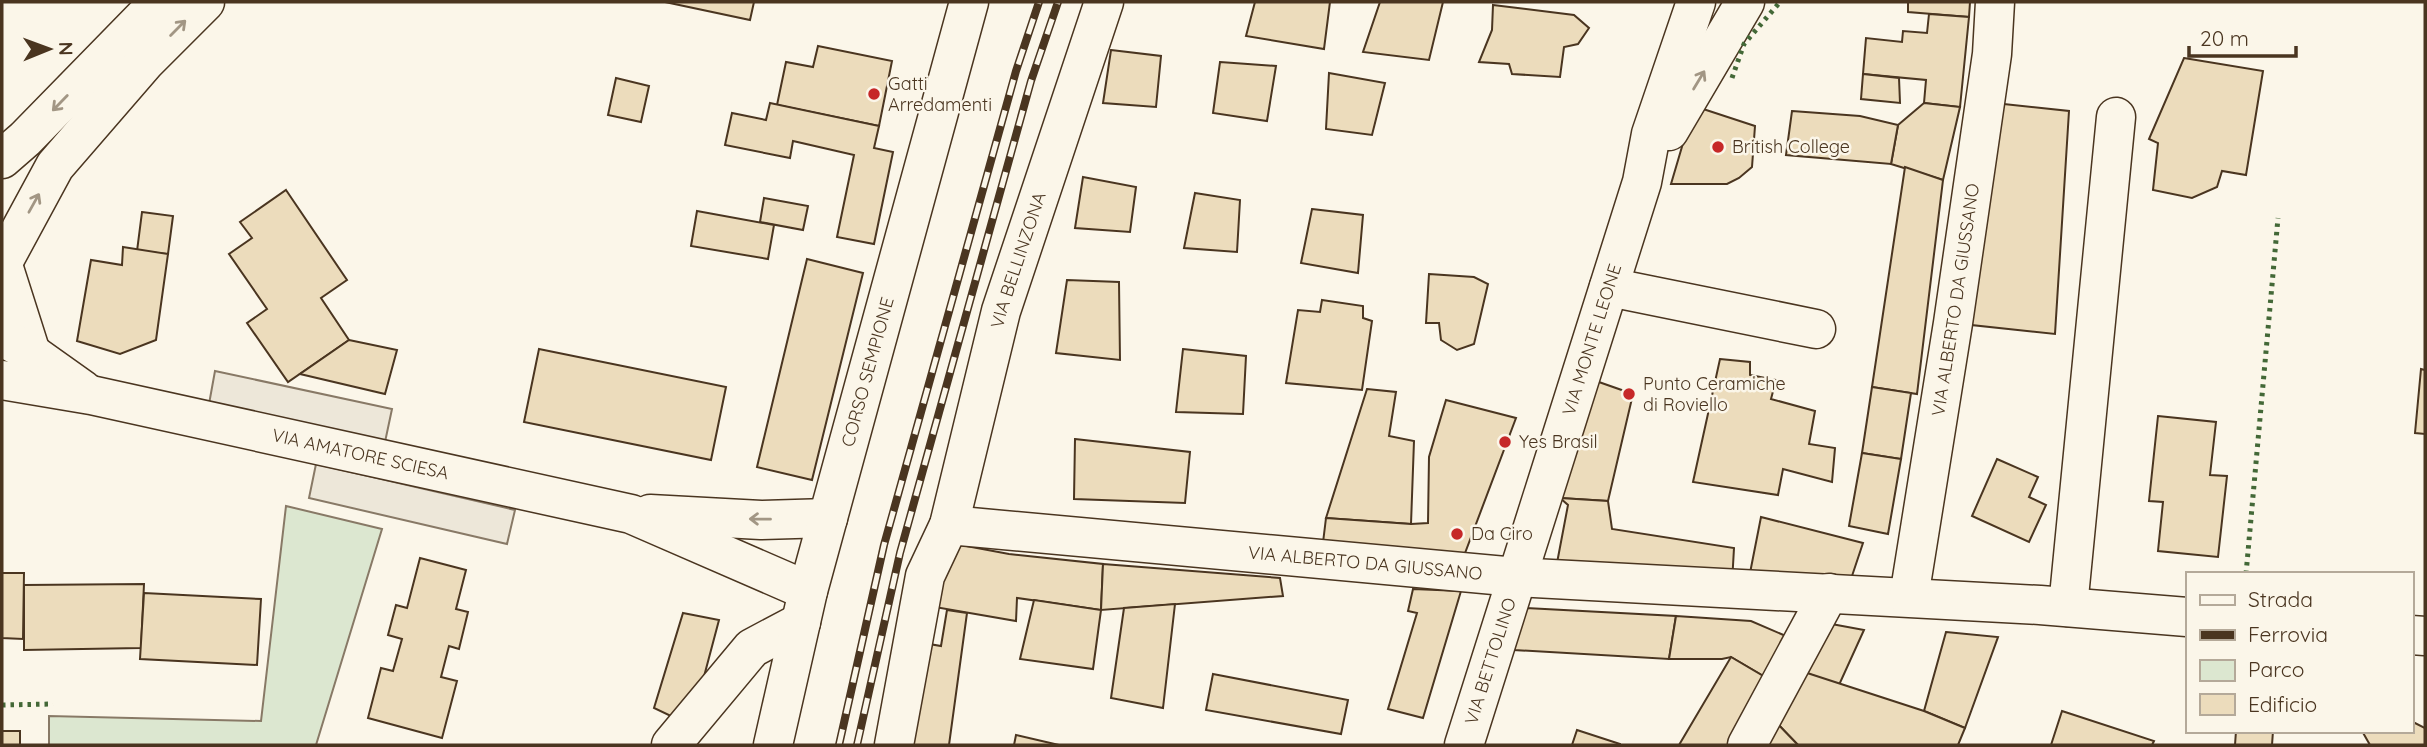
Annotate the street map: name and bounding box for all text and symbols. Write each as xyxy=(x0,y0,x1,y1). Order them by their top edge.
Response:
north arrow xyxy=(14,14,84,84)
scale bar xyxy=(2189,14,2296,58)
one-way arrow xyxy=(170,20,187,37)
text: 20 m xyxy=(2200,25,2249,51)
text: N xyxy=(54,42,78,56)
one-way arrow xyxy=(1692,70,1706,90)
place label: Gatti Arredamenti xyxy=(888,72,992,116)
marker: Gatti Arredamenti xyxy=(866,86,882,102)
one-way arrow xyxy=(51,94,68,111)
place label: British College xyxy=(1732,135,1850,158)
marker: British College xyxy=(1710,139,1726,155)
street label: VIA ALBERTO DA GIUSSANO xyxy=(1926,182,1984,418)
street label: VIA BELLINZONA xyxy=(985,189,1051,330)
one-way arrow xyxy=(28,193,42,214)
street label: VIA MONTE LEONE xyxy=(1557,261,1626,418)
street label: CORSO SEMPIONE xyxy=(836,294,899,449)
place label: Punto Ceramiche di Roviello xyxy=(1643,372,1786,416)
marker: Punto Ceramiche di Roviello xyxy=(1621,386,1637,402)
street label: VIA AMATORE SCIESA xyxy=(270,423,451,485)
place label: Yes Brasil xyxy=(1519,430,1598,453)
marker: Yes Brasil xyxy=(1497,434,1513,450)
one-way arrow xyxy=(748,513,771,526)
place label: Da Ciro xyxy=(1471,522,1533,545)
marker: Da Ciro xyxy=(1449,526,1465,542)
street label: VIA ALBERTO DA GIUSSANO xyxy=(1247,540,1483,585)
legend xyxy=(2186,572,2413,733)
text: Strada xyxy=(2248,586,2313,612)
street label: VIA BETTOLINO xyxy=(1459,595,1521,727)
text: Ferrovia xyxy=(2248,621,2328,647)
text: Parco xyxy=(2248,656,2304,682)
text: Edificio xyxy=(2248,691,2317,717)

